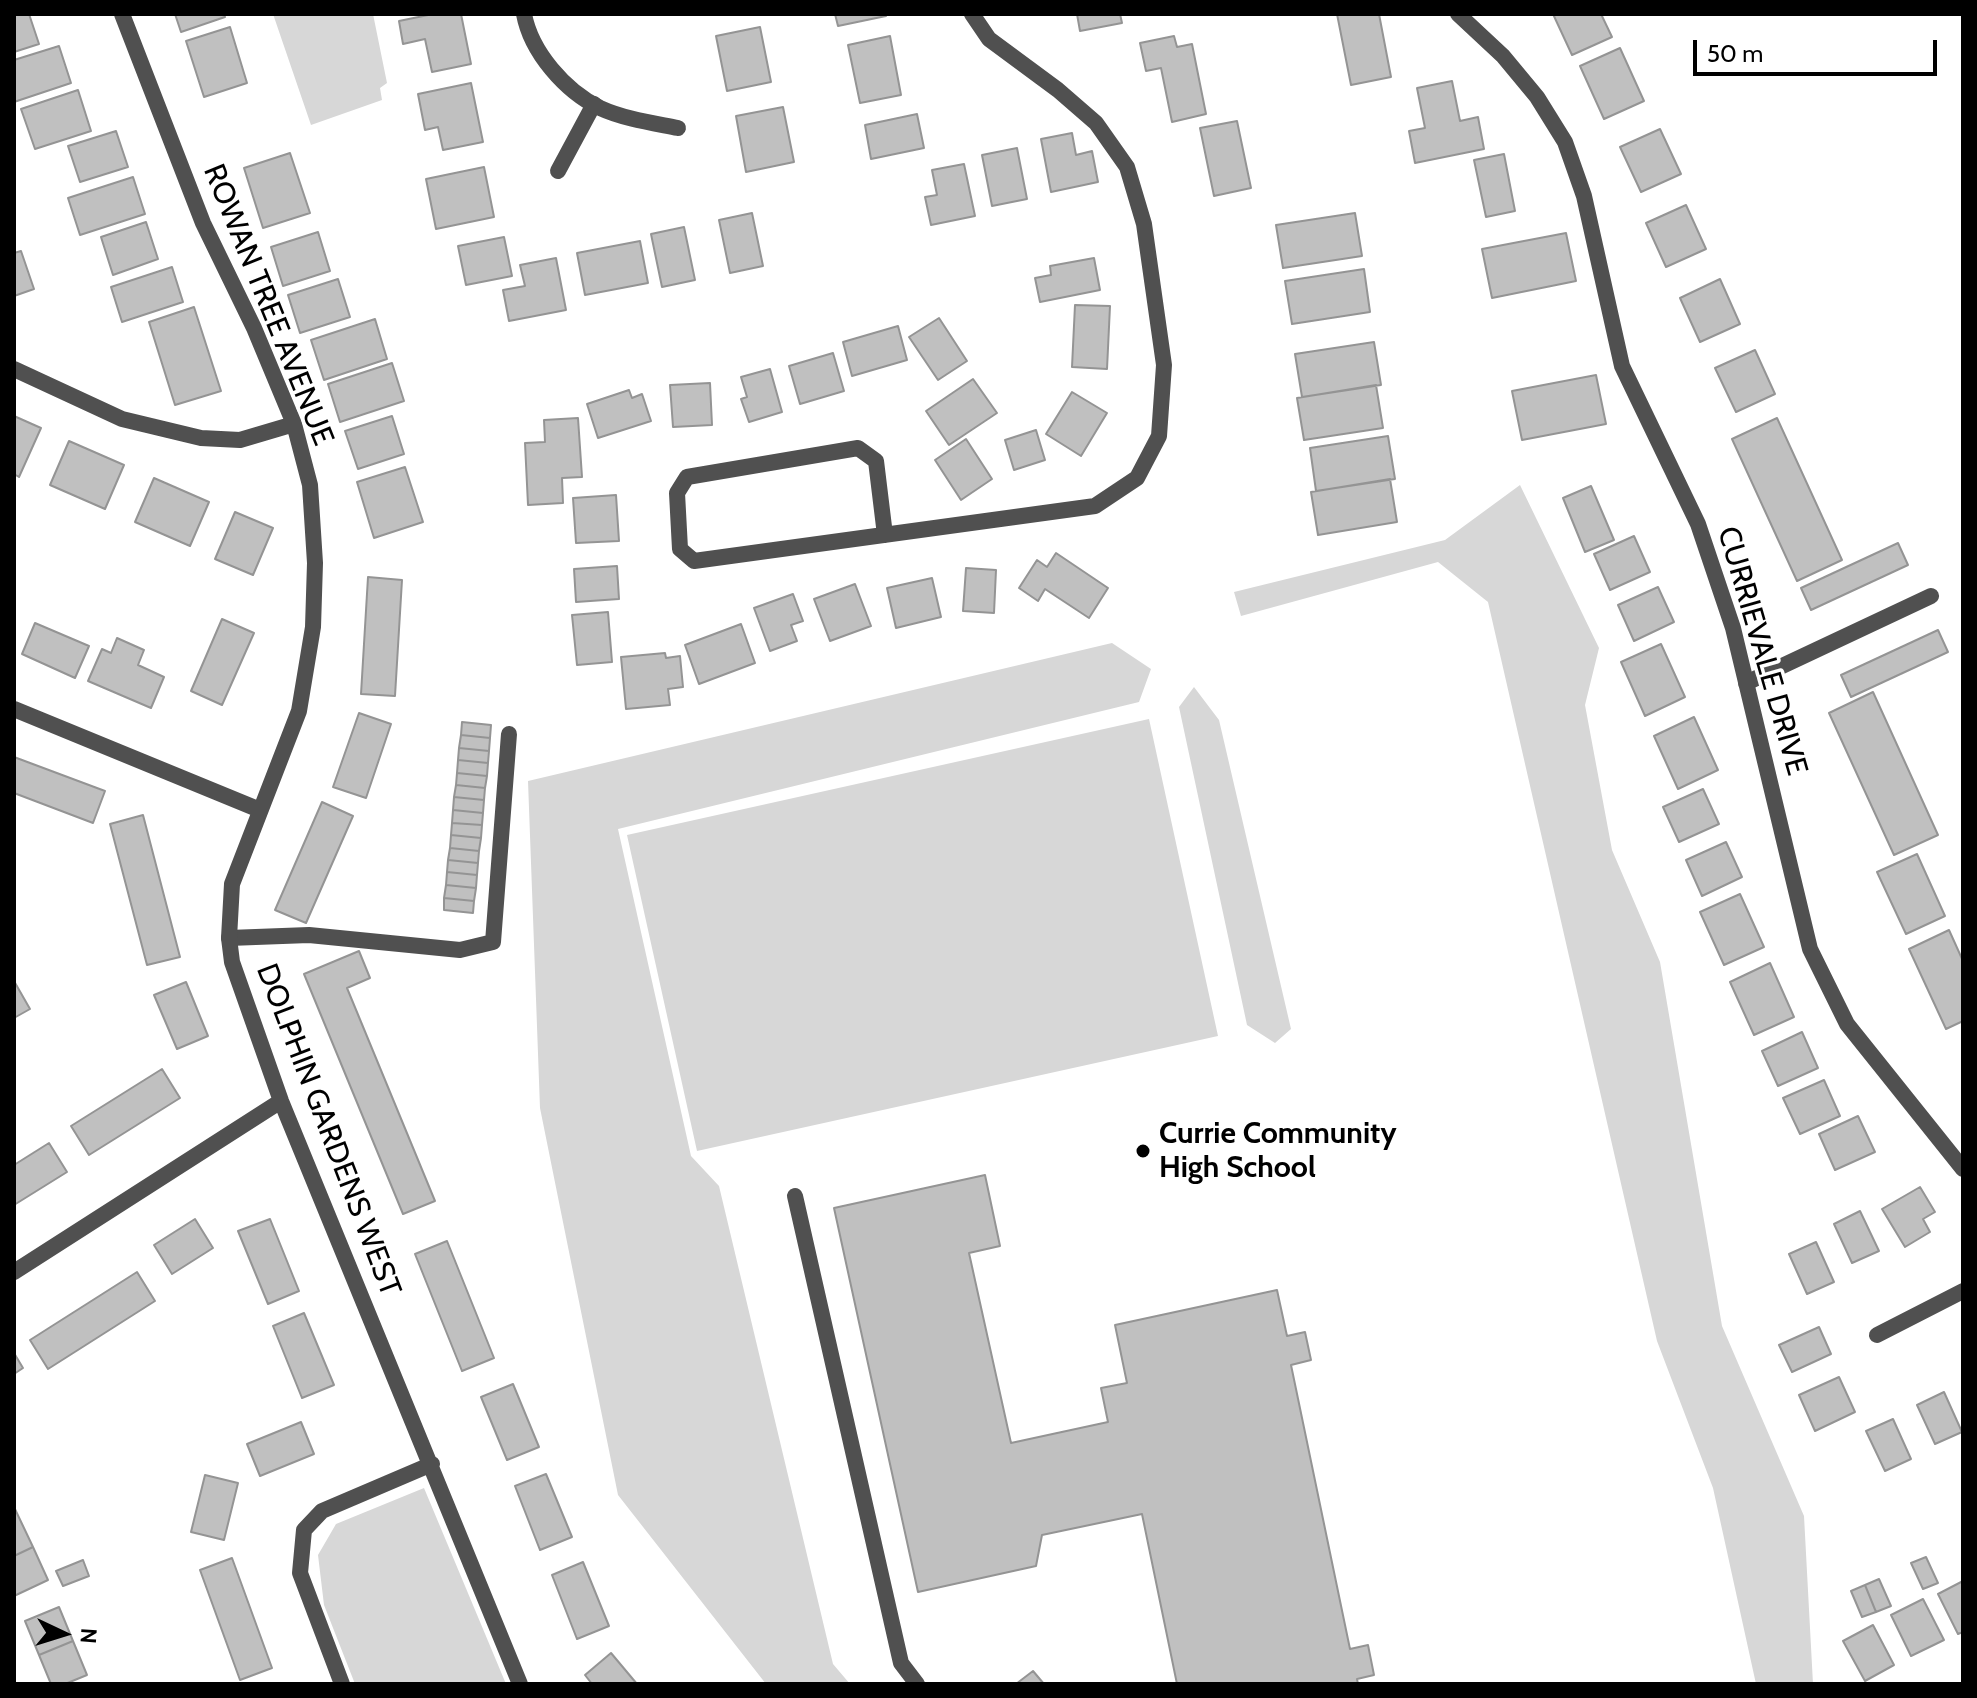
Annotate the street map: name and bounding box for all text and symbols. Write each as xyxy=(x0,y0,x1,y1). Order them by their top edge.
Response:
scale bar xyxy=(1697,24,1941,74)
text: 50 m xyxy=(1707,39,1763,68)
street label: ROWAN TREE AVENUE xyxy=(195,159,341,451)
street label: CURRIEVALE DRIVE xyxy=(1709,523,1815,779)
street label: DOLPHIN GARDENS WEST xyxy=(248,959,408,1301)
place label: Currie Community High School xyxy=(1159,1116,1397,1186)
marker: Currie Community High School xyxy=(1134,1142,1152,1160)
north arrow xyxy=(24,1594,104,1674)
text: N xyxy=(74,1627,102,1644)

